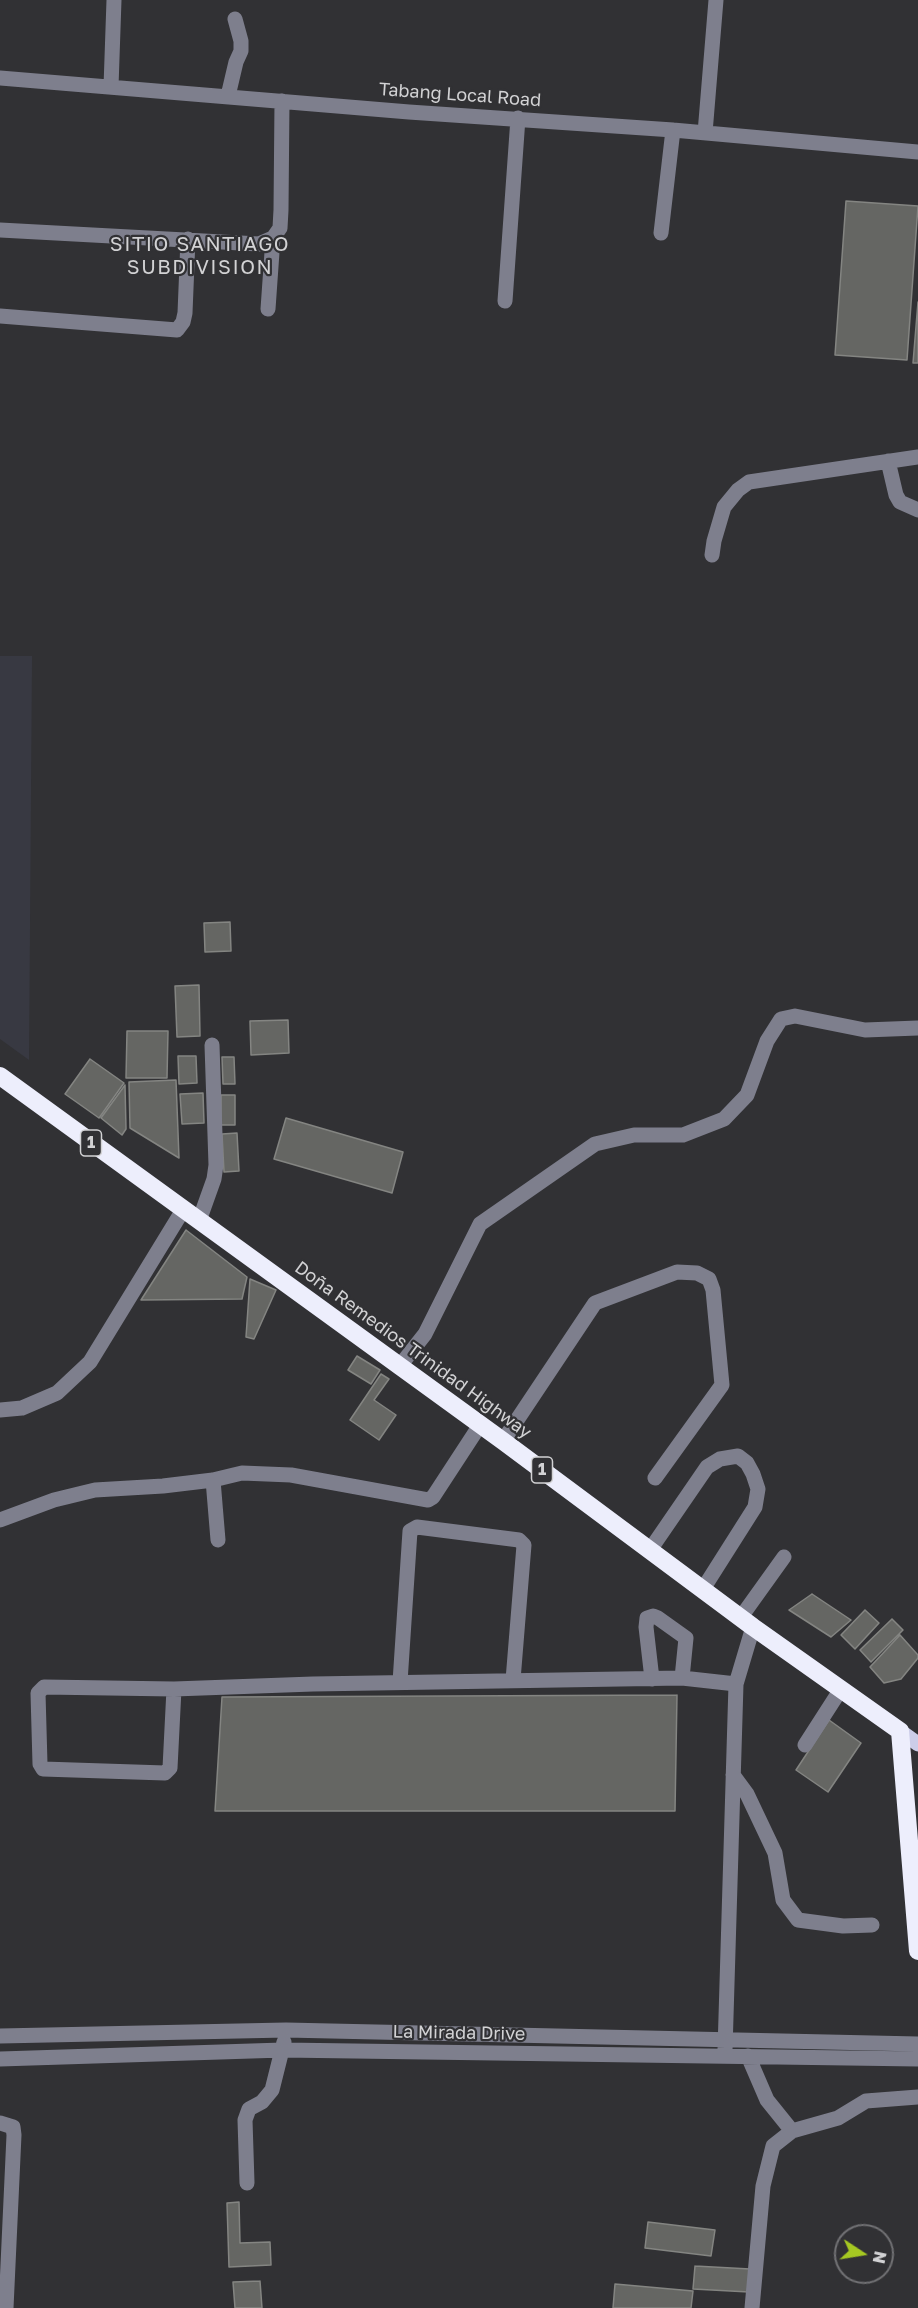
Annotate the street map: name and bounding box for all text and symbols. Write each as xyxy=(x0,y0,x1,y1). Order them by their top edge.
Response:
street label: Tabang Local Road xyxy=(378,79,542,111)
district label: SITIO SANTIAGO SUBDIVISION xyxy=(110,233,290,280)
road number: 1 xyxy=(80,1130,101,1156)
street label: Doña Remedios Trinidad Highway xyxy=(290,1257,536,1443)
road number: 1 xyxy=(532,1457,552,1483)
street label: La Mirada Drive xyxy=(392,2021,526,2045)
north arrow xyxy=(834,2224,894,2284)
text: N xyxy=(869,2249,891,2265)

